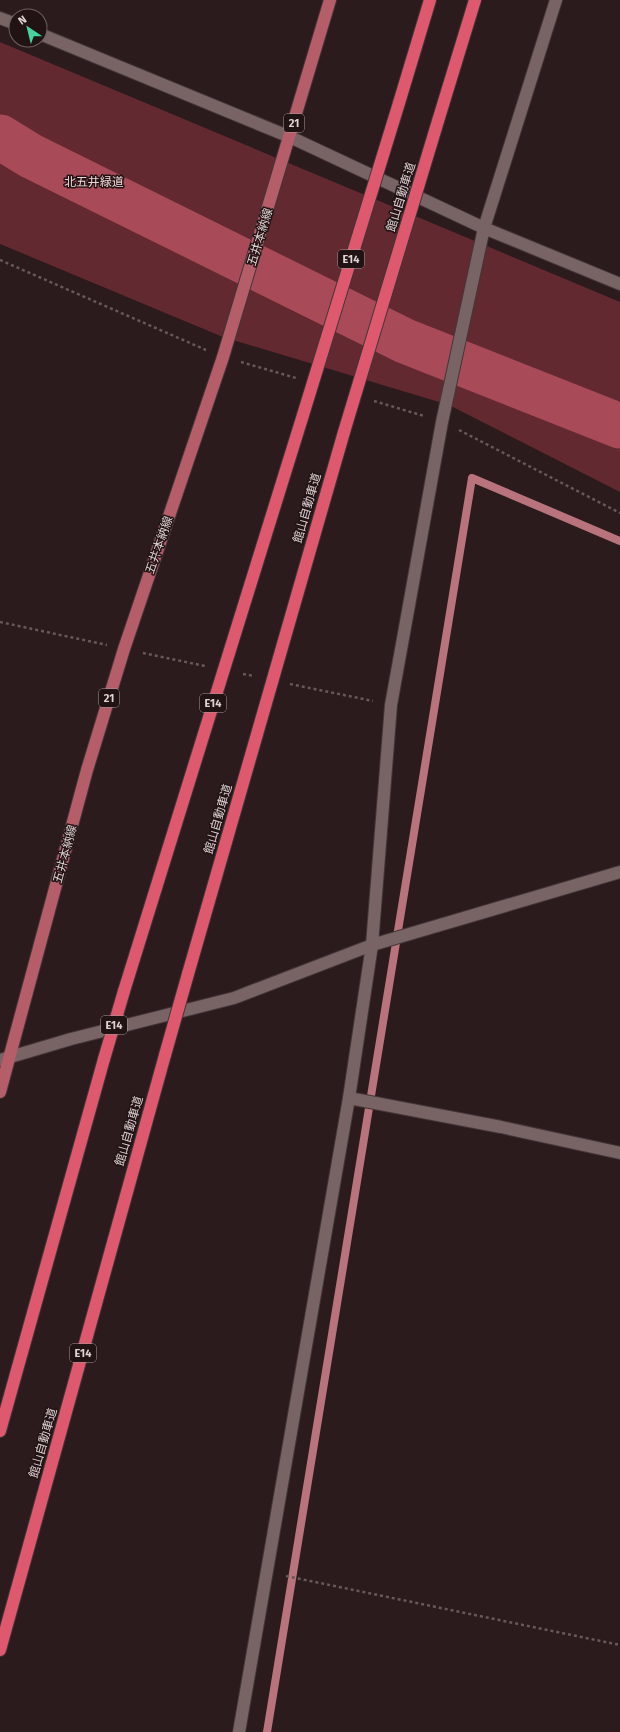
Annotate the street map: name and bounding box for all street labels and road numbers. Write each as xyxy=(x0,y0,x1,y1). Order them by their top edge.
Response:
road number: 21 xyxy=(284,114,304,132)
street label: 館山自動車道 xyxy=(384,161,418,233)
street label: 五井本納線 xyxy=(245,206,275,268)
road number: E14 xyxy=(338,250,364,268)
street label: 館山自動車道 xyxy=(290,471,324,545)
street label: 五井本納線 xyxy=(143,514,175,576)
road number: 21 xyxy=(99,689,119,707)
road number: E14 xyxy=(200,694,226,712)
street label: 館山自動車道 xyxy=(201,782,235,856)
street label: 五井本納線 xyxy=(50,823,80,885)
road number: E14 xyxy=(101,1016,127,1034)
street label: 館山自動車道 xyxy=(112,1094,146,1168)
road number: E14 xyxy=(70,1344,96,1362)
street label: 館山自動車道 xyxy=(26,1406,60,1480)

